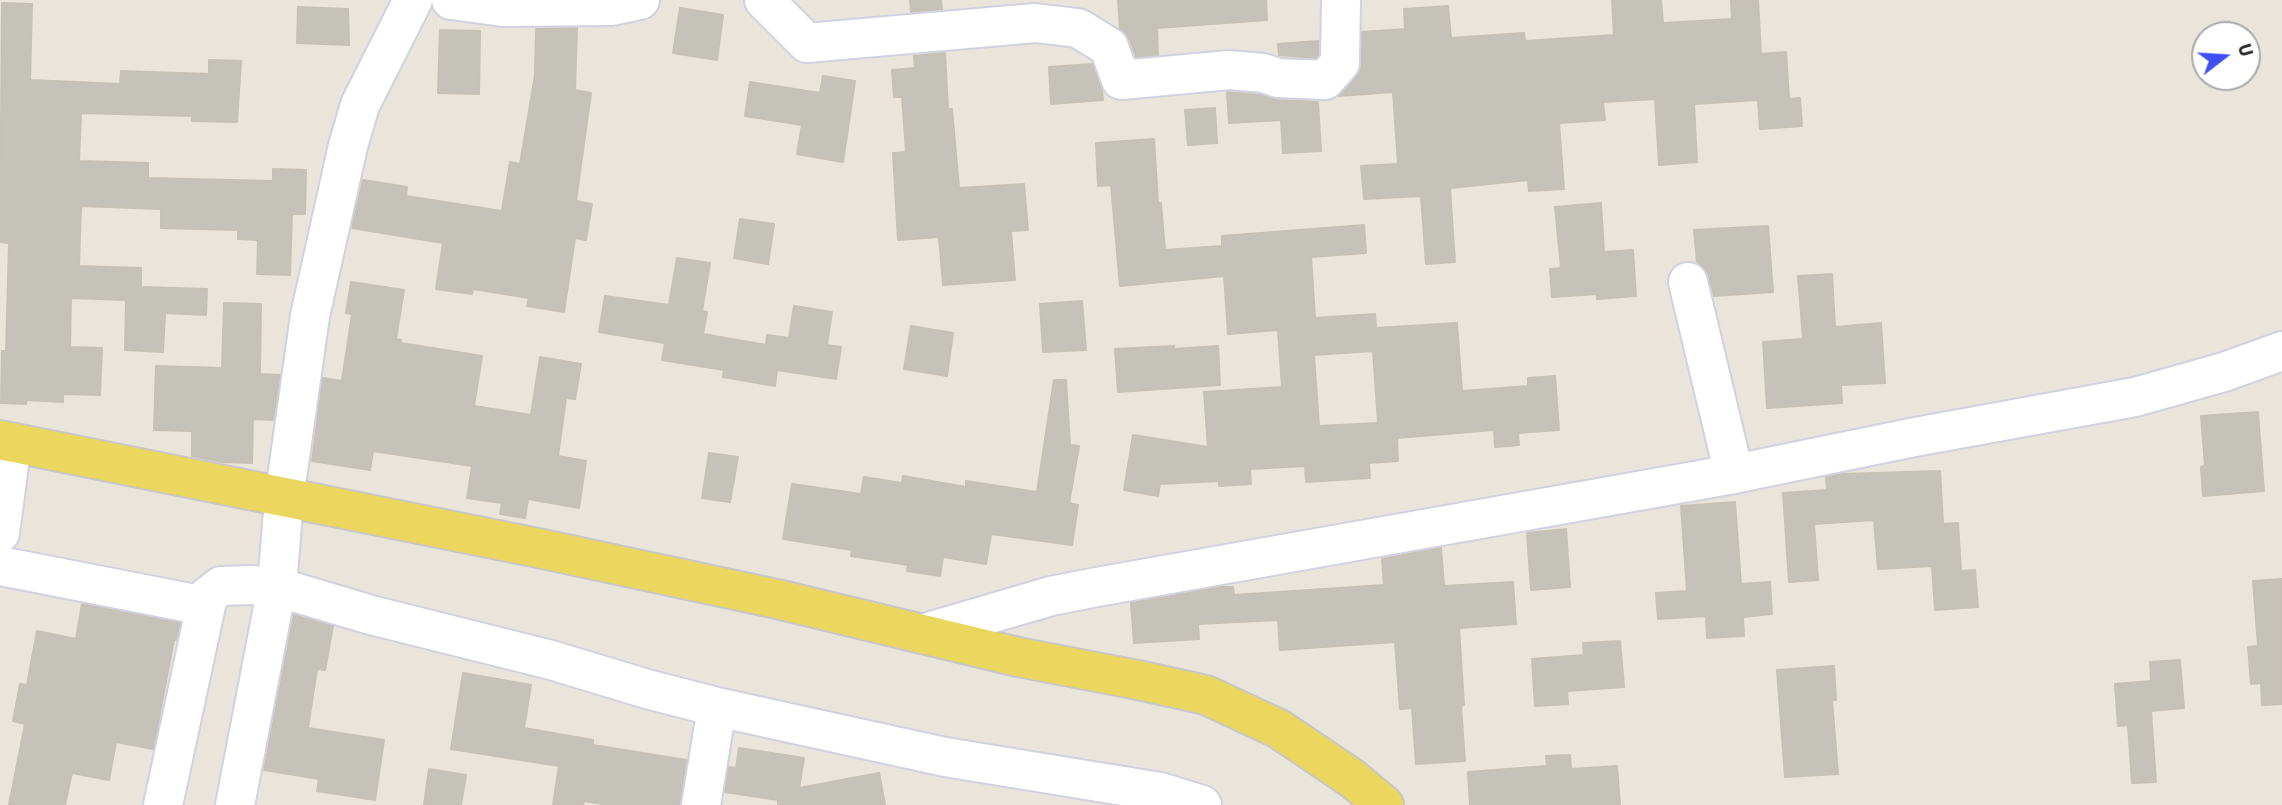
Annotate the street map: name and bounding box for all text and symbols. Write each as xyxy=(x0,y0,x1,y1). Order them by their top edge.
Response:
north arrow xyxy=(2191,21,2261,91)
text: U xyxy=(2230,40,2259,60)

